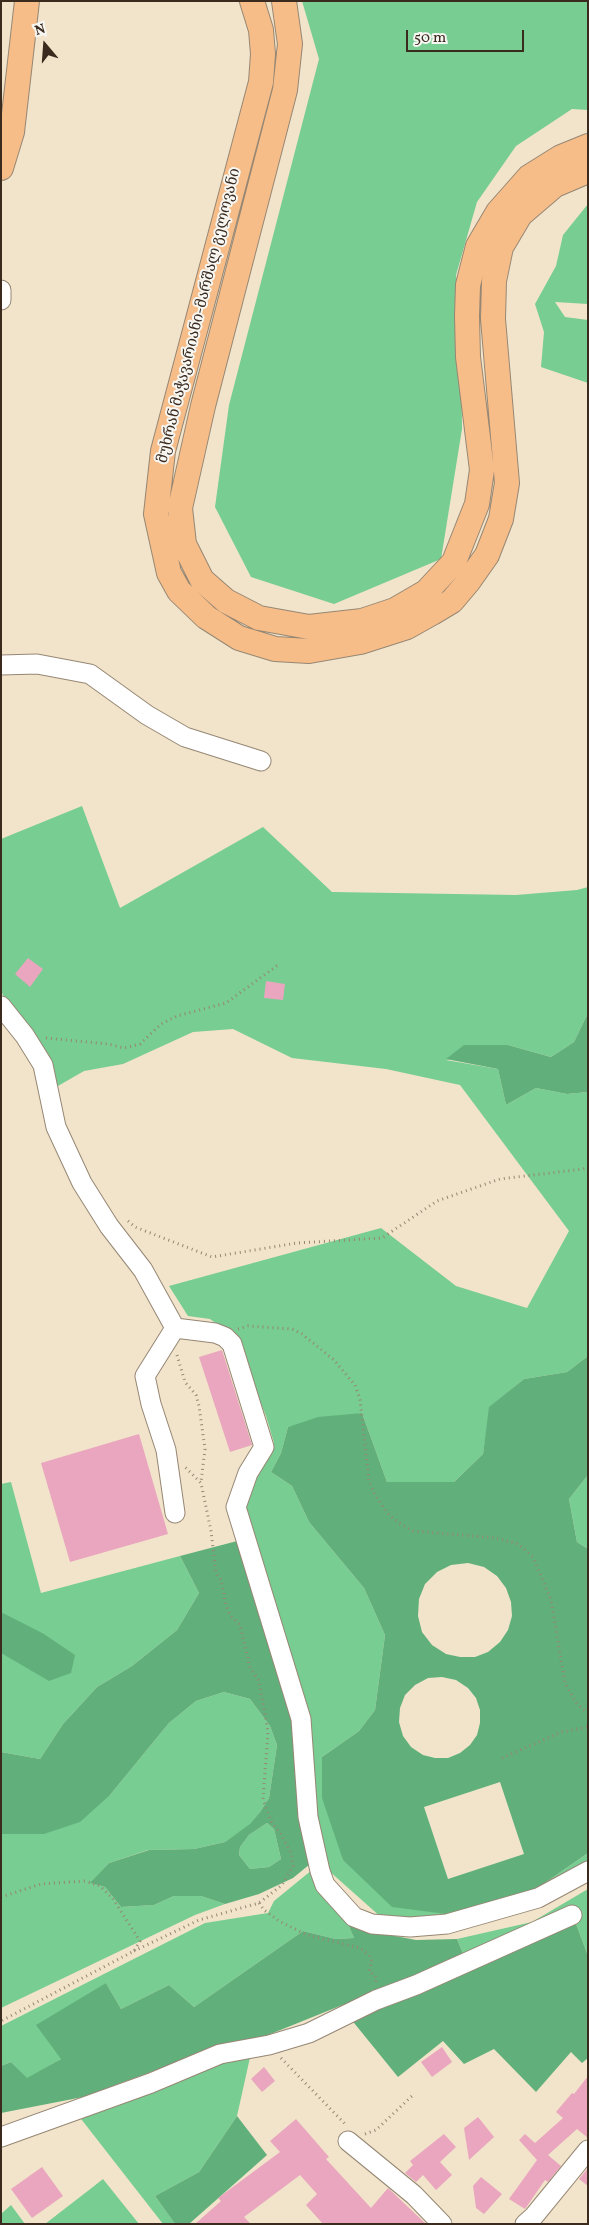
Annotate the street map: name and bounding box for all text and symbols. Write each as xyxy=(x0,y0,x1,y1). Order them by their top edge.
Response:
north arrow xyxy=(20,20,70,70)
text: N xyxy=(32,20,48,41)
scale bar xyxy=(409,20,526,52)
text: 50 m xyxy=(414,28,446,49)
street label: მუხრან მაჭავარიანი-მარშალ გელოვანი xyxy=(155,167,245,465)

